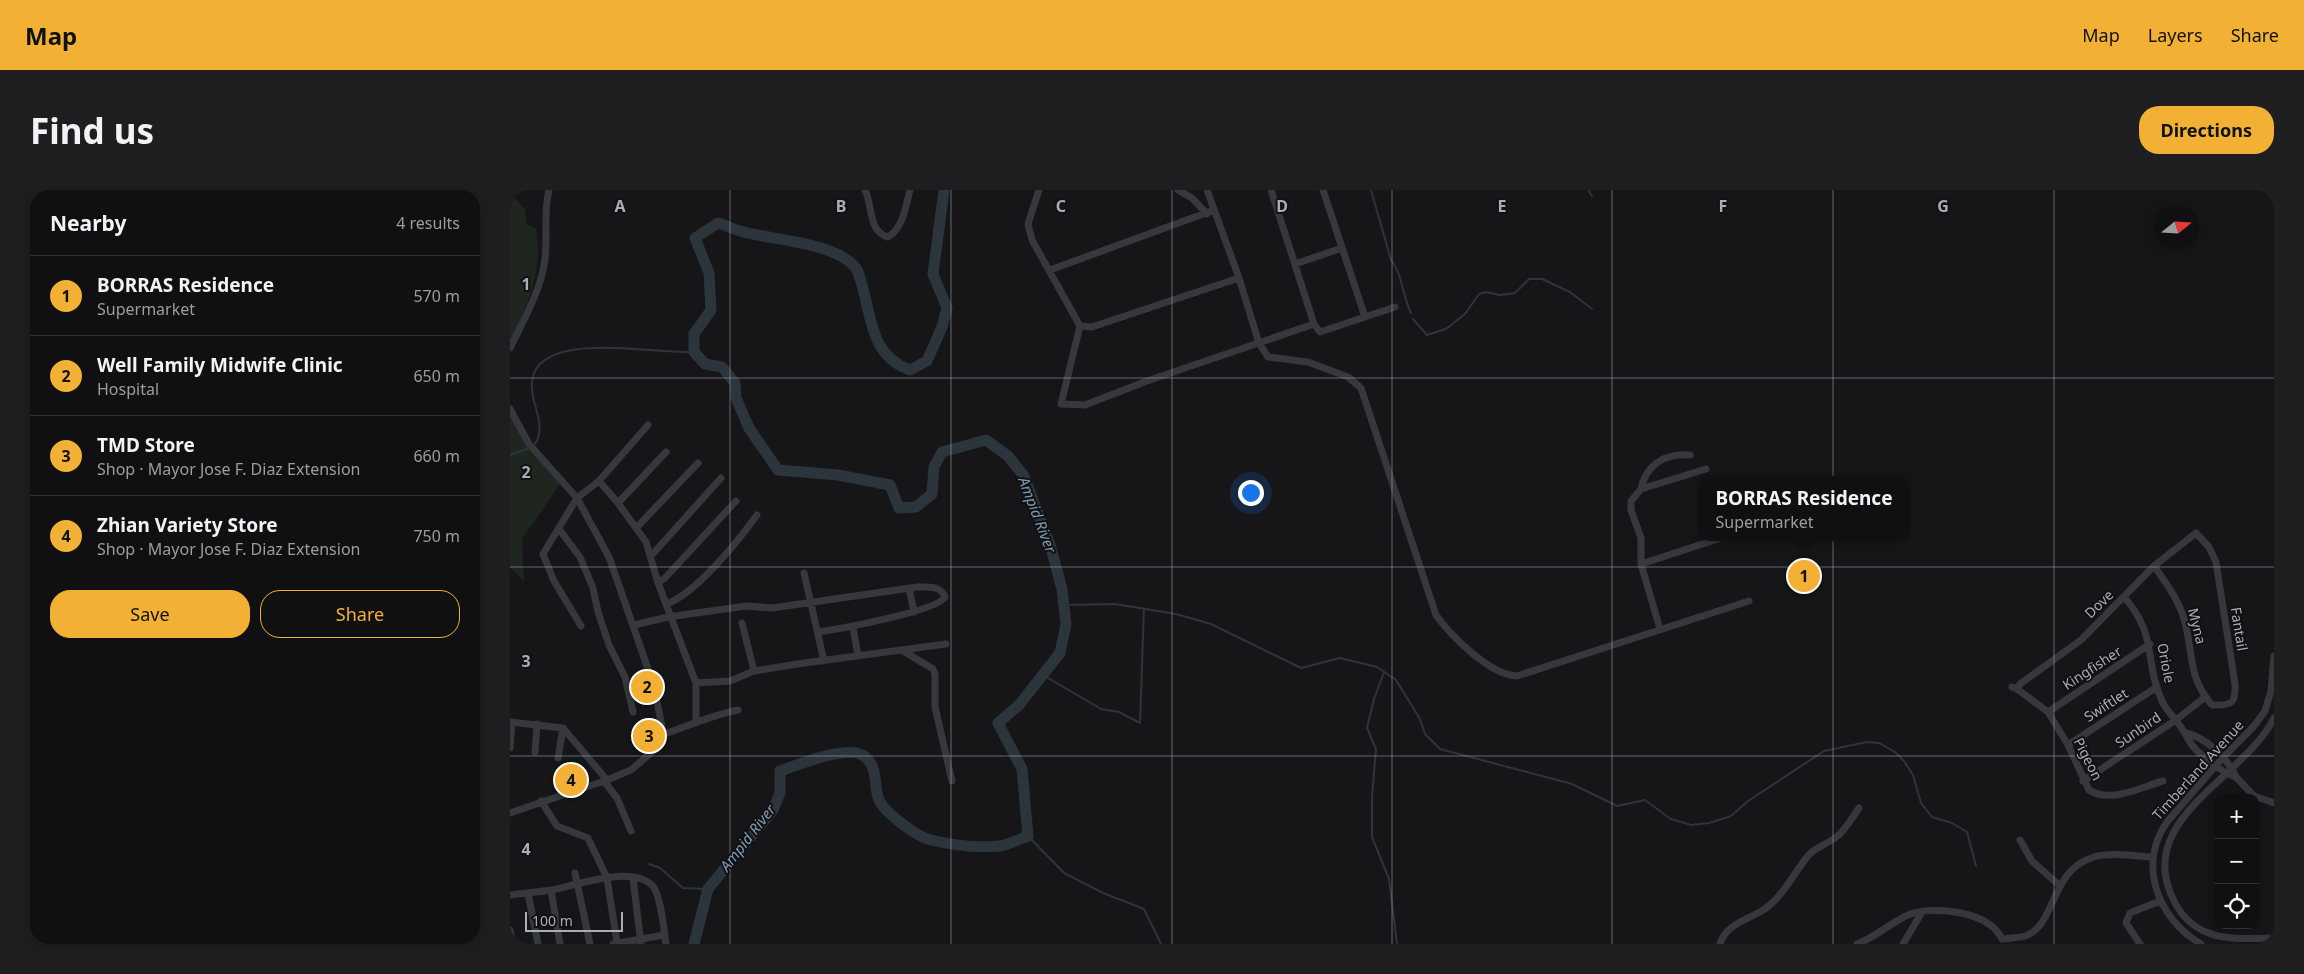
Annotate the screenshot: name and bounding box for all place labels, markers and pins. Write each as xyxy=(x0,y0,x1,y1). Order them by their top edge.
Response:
pin: 1 xyxy=(1788,557,1820,595)
pin: 2 xyxy=(631,668,663,706)
pin: 3 xyxy=(633,717,665,755)
pin: 4 xyxy=(555,761,587,799)

